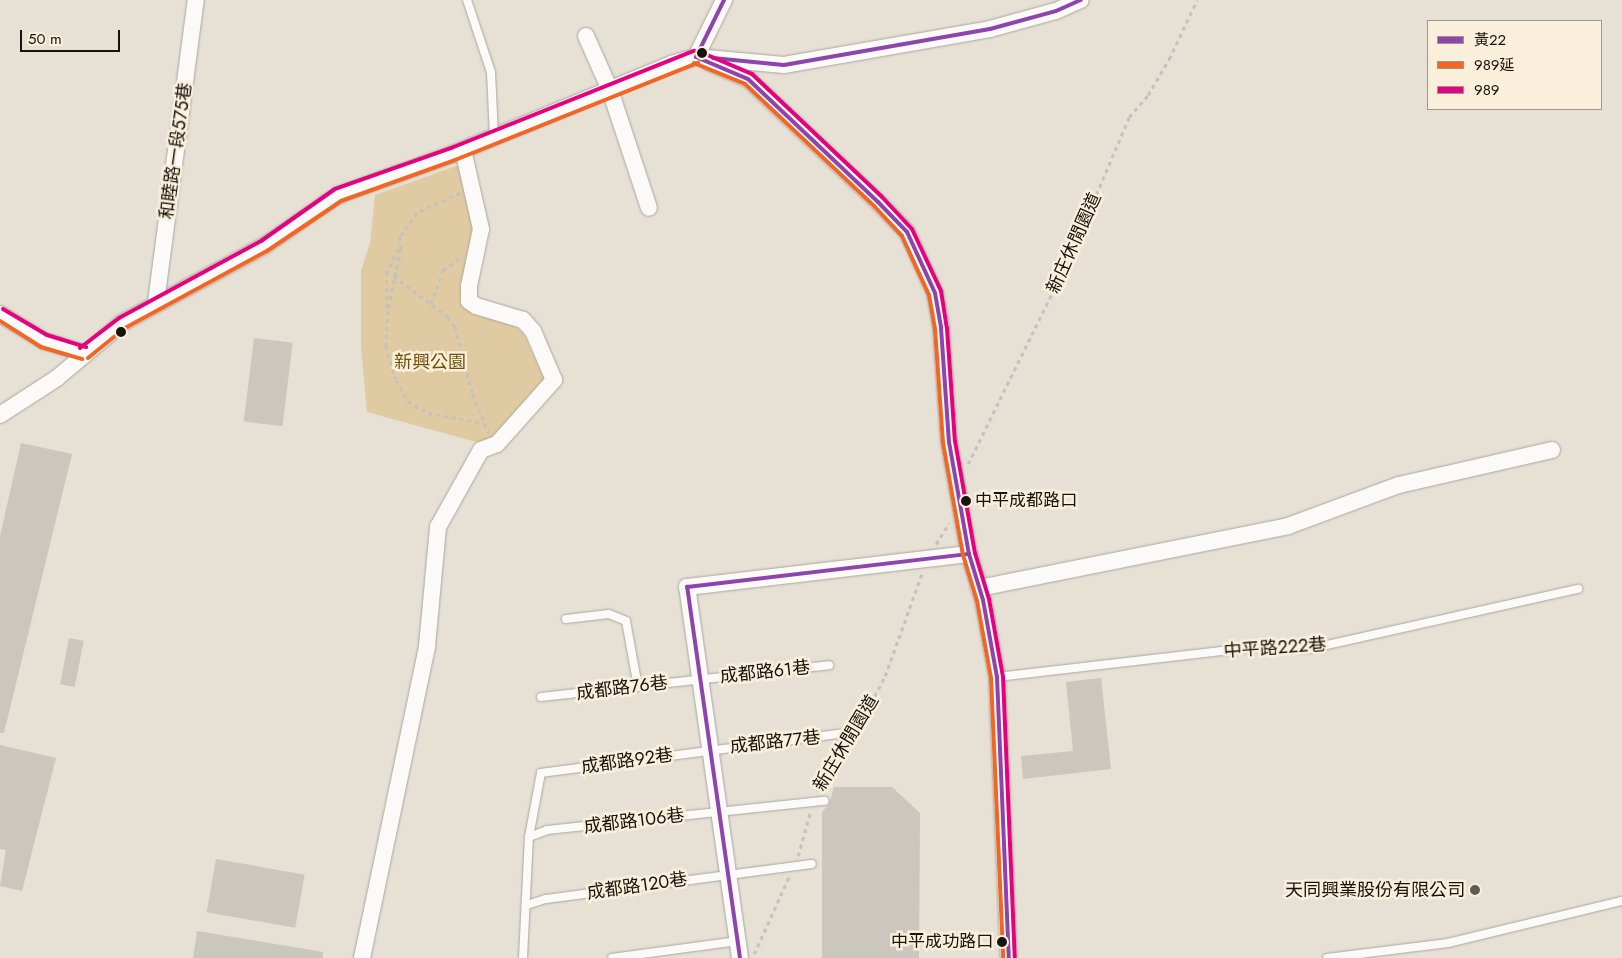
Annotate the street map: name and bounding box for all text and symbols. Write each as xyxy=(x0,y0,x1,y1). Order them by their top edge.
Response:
scale bar xyxy=(22,20,122,52)
legend xyxy=(1427,20,1602,110)
text: 50 m xyxy=(28,28,62,50)
text: 黃22 xyxy=(1474,29,1506,51)
unlabelled marker xyxy=(697,48,707,58)
text: 989延 xyxy=(1474,54,1514,76)
text: 989 xyxy=(1474,79,1499,101)
street label: 和睦路一段575巷 xyxy=(156,81,196,221)
street label: 新庄休閒園道 xyxy=(1042,189,1106,297)
unlabelled marker xyxy=(116,327,126,337)
park label: 新興公園 xyxy=(394,351,466,373)
place label: 中平成都路口 xyxy=(975,491,1077,511)
marker: 中平成都路口 xyxy=(961,496,971,506)
street label: 中平路222巷 xyxy=(1223,634,1327,662)
street label: 成都路61巷 xyxy=(719,657,811,687)
street label: 成都路76巷 xyxy=(575,672,669,704)
street label: 新庄休閒園道 xyxy=(809,691,883,795)
street label: 成都路77巷 xyxy=(729,727,821,757)
street label: 成都路92巷 xyxy=(580,744,674,778)
street label: 成都路106巷 xyxy=(582,804,686,838)
street label: 成都路120巷 xyxy=(585,868,689,904)
place label: 天同興業股份有限公司 xyxy=(1285,879,1465,901)
marker: 天同興業股份有限公司 xyxy=(1469,884,1481,896)
place label: 中平成功路口 xyxy=(891,932,993,952)
marker: 中平成功路口 xyxy=(997,937,1007,947)

